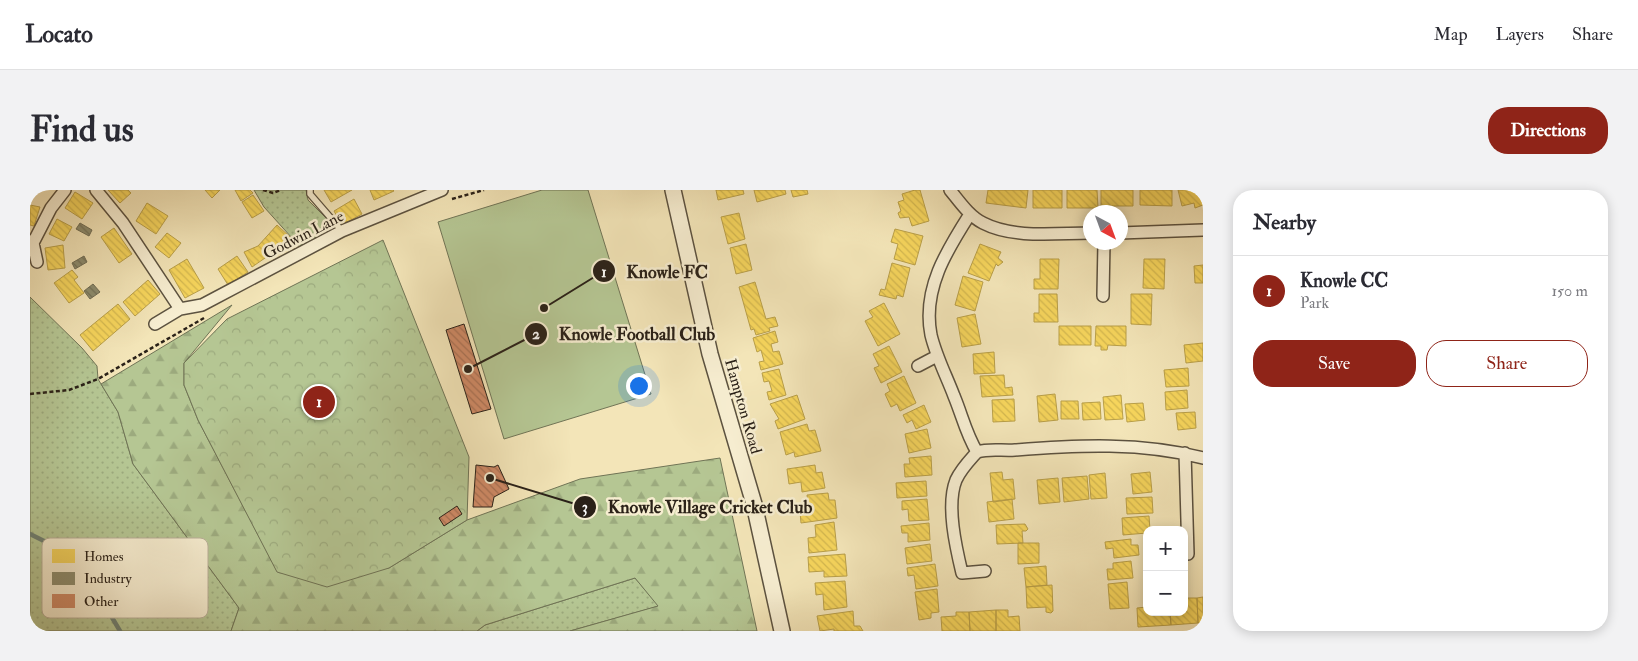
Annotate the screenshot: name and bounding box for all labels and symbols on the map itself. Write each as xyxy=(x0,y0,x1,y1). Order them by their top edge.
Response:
north arrow xyxy=(1083,205,1128,250)
street label: Godwin Lane xyxy=(260,206,347,264)
callout: Knowle FC xyxy=(591,255,718,288)
text: Knowle FC xyxy=(626,261,708,284)
text: 1 xyxy=(601,263,607,282)
callout: Knowle Football Club xyxy=(524,317,725,350)
text: Knowle Football Club xyxy=(559,323,715,346)
text: 2 xyxy=(532,325,540,344)
street label: Hampton Road xyxy=(719,356,766,457)
your location xyxy=(626,373,652,399)
pin: 1 xyxy=(303,383,335,421)
callout: Knowle Village Cricket Club xyxy=(572,490,822,523)
text: Knowle Village Cricket Club xyxy=(608,496,812,519)
text: 3 xyxy=(582,498,588,517)
legend xyxy=(42,538,208,618)
text: Homes xyxy=(84,548,124,565)
text: Industry xyxy=(84,570,133,588)
text: Other xyxy=(84,593,119,610)

